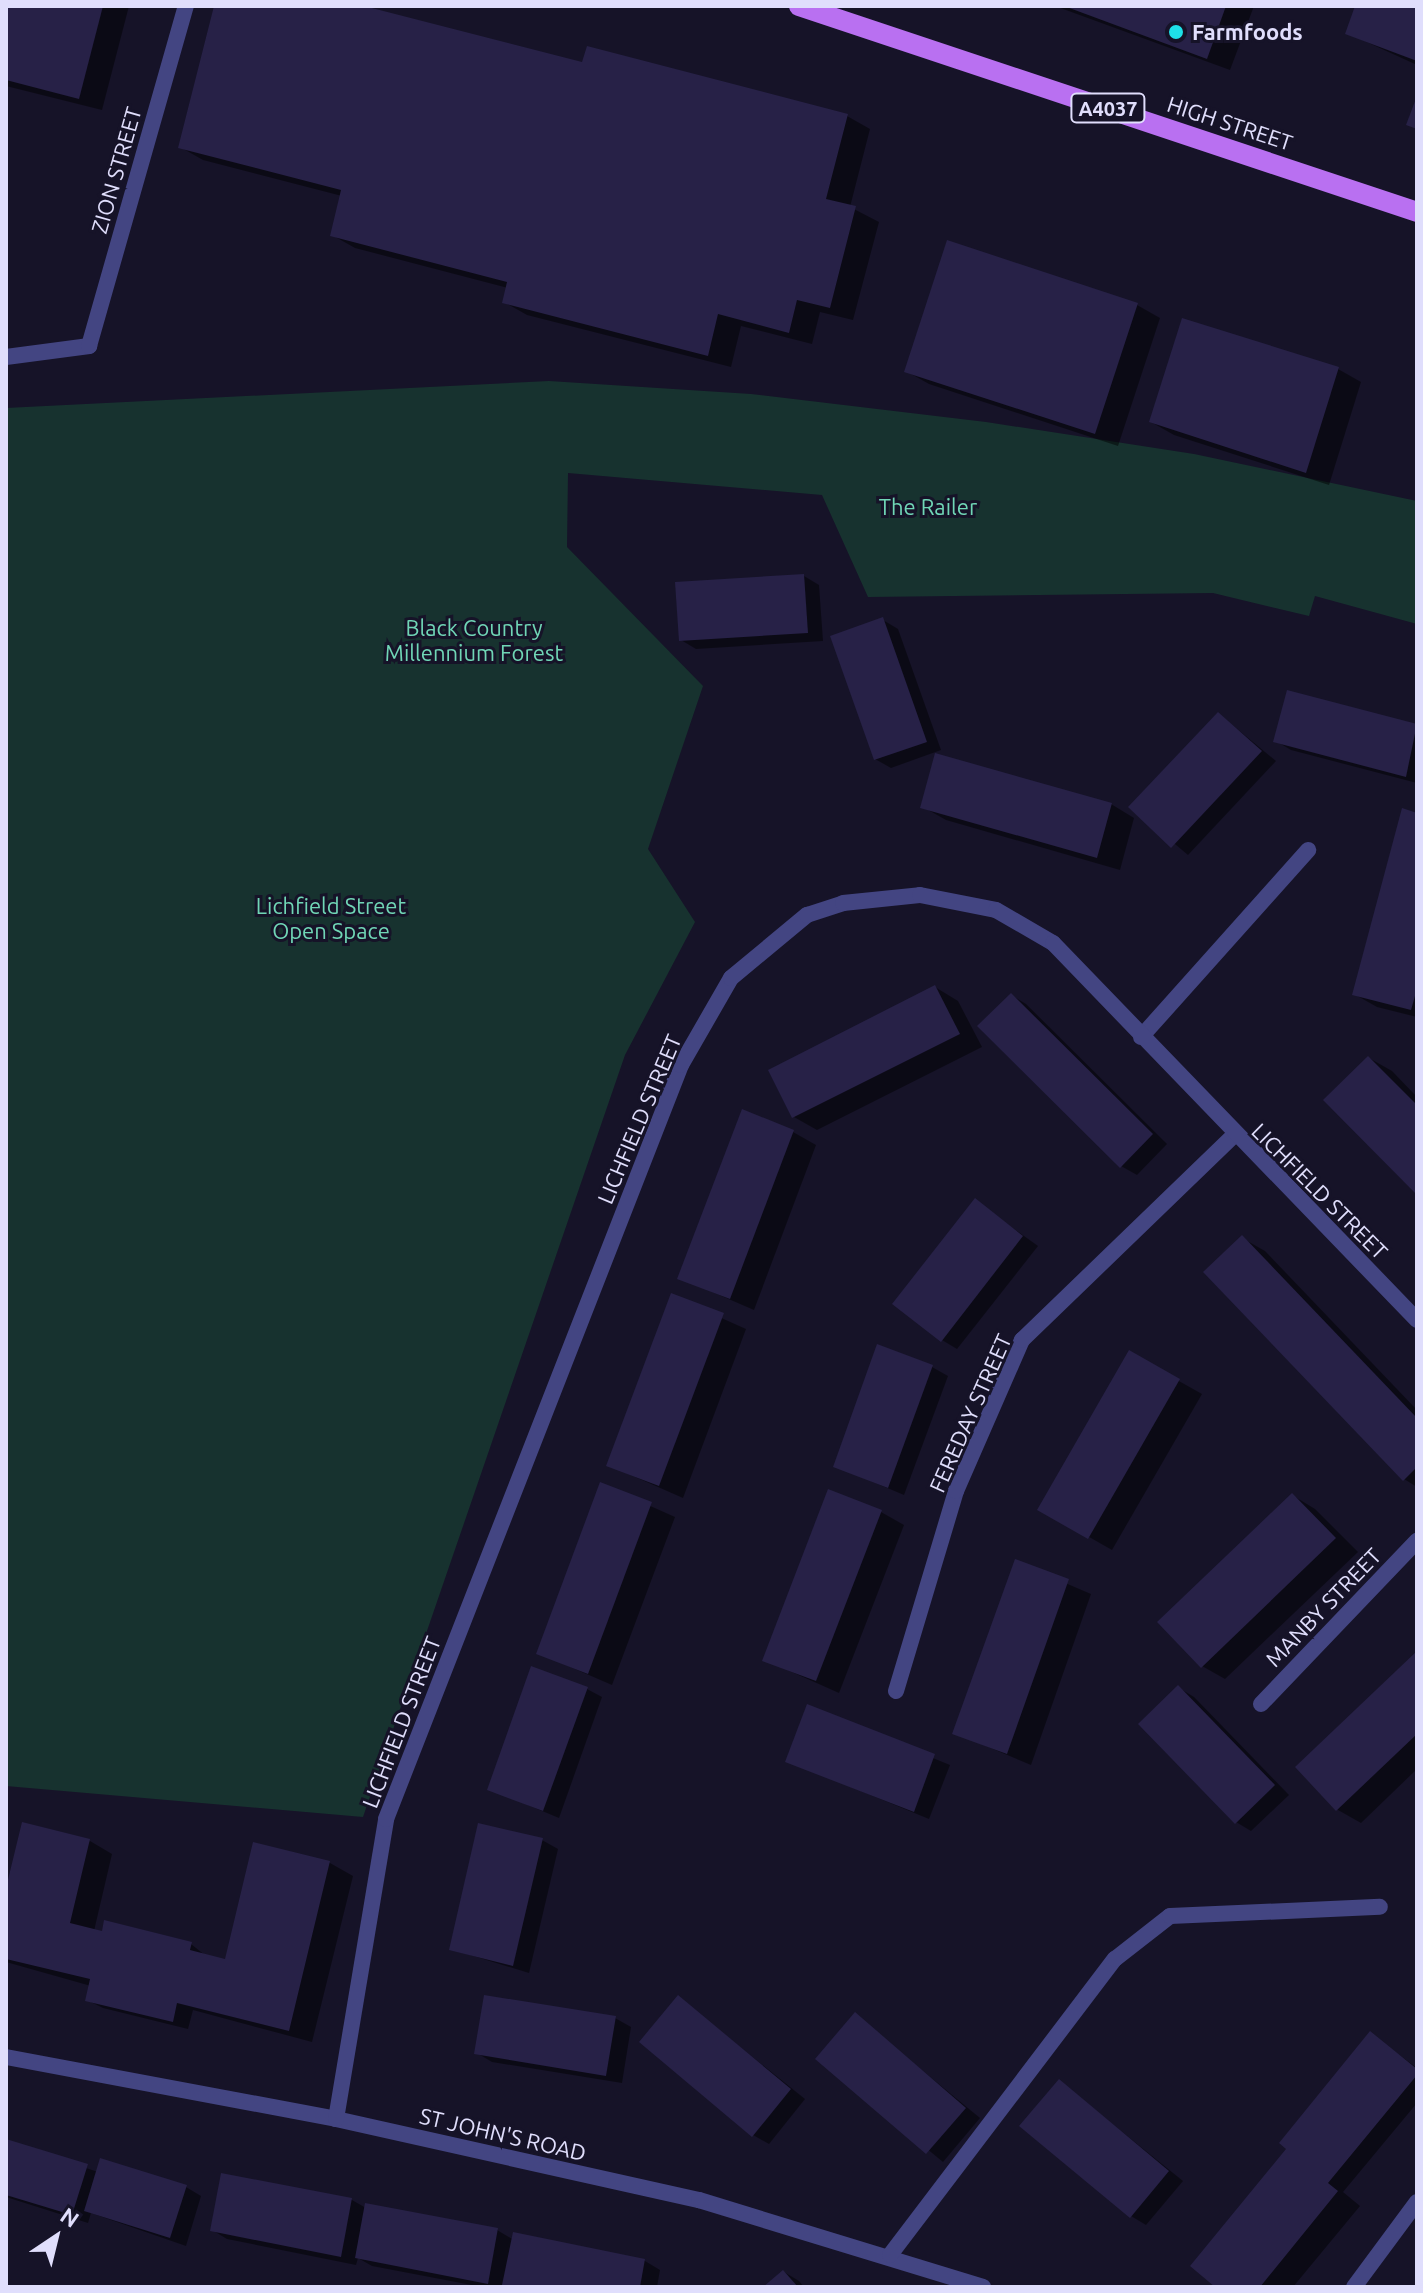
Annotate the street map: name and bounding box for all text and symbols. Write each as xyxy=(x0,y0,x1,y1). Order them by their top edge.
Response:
place label: Farmfoods xyxy=(1192,19,1303,45)
marker: Farmfoods xyxy=(1167,23,1185,41)
street label: HIGH STREET xyxy=(1164,90,1296,156)
road number: A4037 xyxy=(1070,92,1146,124)
street label: ZION STREET xyxy=(85,104,147,236)
park label: The Railer xyxy=(879,494,977,520)
park label: Black Country Millennium Forest xyxy=(385,614,563,666)
park label: Lichfield Street Open Space xyxy=(256,892,406,944)
street label: LICHFIELD STREET xyxy=(591,1030,687,1208)
street label: LICHFIELD STREET xyxy=(1247,1118,1393,1264)
street label: FEREDAY STREET xyxy=(923,1330,1017,1496)
street label: MANBY STREET xyxy=(1260,1542,1386,1672)
street label: LICHFIELD STREET xyxy=(356,1633,446,1811)
street label: ST JOHN'S ROAD xyxy=(417,2102,589,2166)
north arrow xyxy=(16,2197,96,2277)
text: N xyxy=(56,2202,84,2232)

